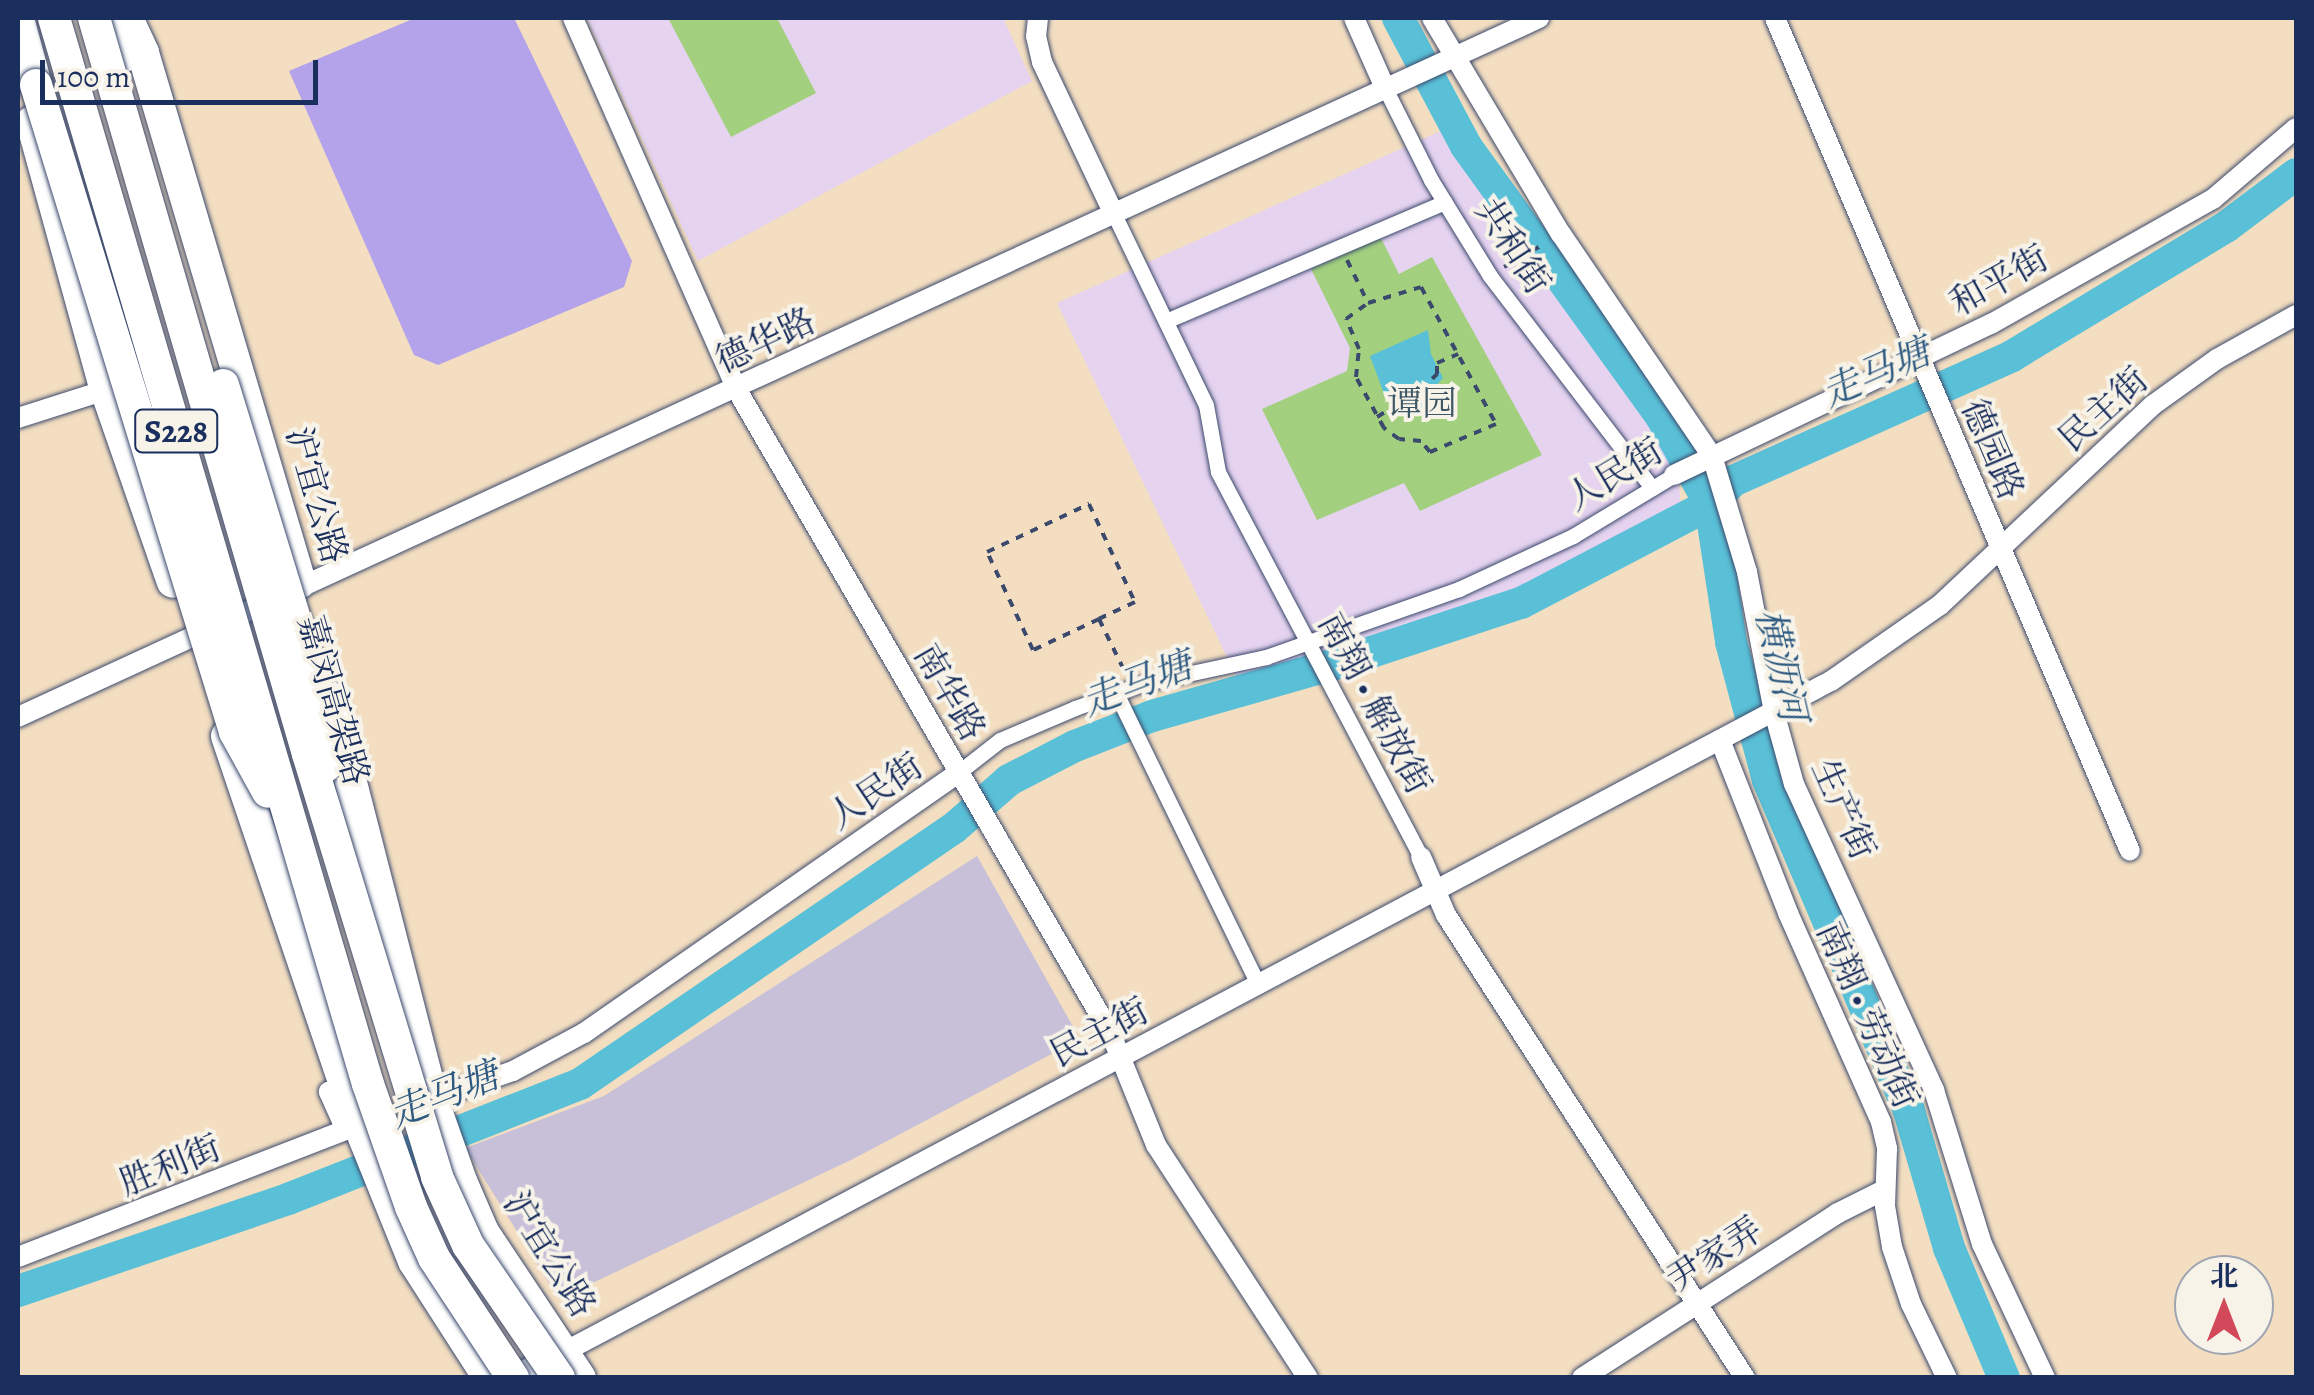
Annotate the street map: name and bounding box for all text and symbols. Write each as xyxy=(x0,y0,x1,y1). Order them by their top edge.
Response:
scale bar xyxy=(45,40,322,102)
text: 100 m xyxy=(57,57,130,97)
street label: 共和街 xyxy=(1467,191,1559,301)
street label: 和平街 xyxy=(1943,236,2055,324)
street label: 德华路 xyxy=(709,299,821,381)
water label: 走马塘 xyxy=(1815,329,1937,417)
street label: 民主街 xyxy=(2050,358,2156,460)
park label: 谭园 xyxy=(1387,382,1457,424)
street label: 德园路 xyxy=(1953,392,2033,506)
road number: S228 xyxy=(134,404,218,458)
street label: 沪宜公路 xyxy=(278,422,356,568)
street label: 人民街 xyxy=(1558,429,1670,519)
water label: 横沥河 xyxy=(1746,604,1816,726)
street label: 南翔 • 解放街 xyxy=(1309,605,1441,801)
street label: 嘉闵高架路 xyxy=(290,610,378,790)
street label: 南华路 xyxy=(906,636,994,748)
water label: 走马塘 xyxy=(1076,642,1198,726)
street label: 人民街 xyxy=(820,744,930,838)
street label: 生产街 xyxy=(1803,752,1885,866)
street label: 南翔 • 劳动街 xyxy=(1808,915,1928,1115)
street label: 民主街 xyxy=(1043,989,1155,1075)
water label: 走马塘 xyxy=(383,1053,505,1137)
street label: 胜利街 xyxy=(113,1126,227,1204)
street label: 沪宜公路 xyxy=(495,1184,605,1324)
street label: 尹家弄 xyxy=(1659,1208,1769,1300)
north arrow xyxy=(2174,1255,2274,1355)
text: 北 xyxy=(2210,1258,2238,1296)

